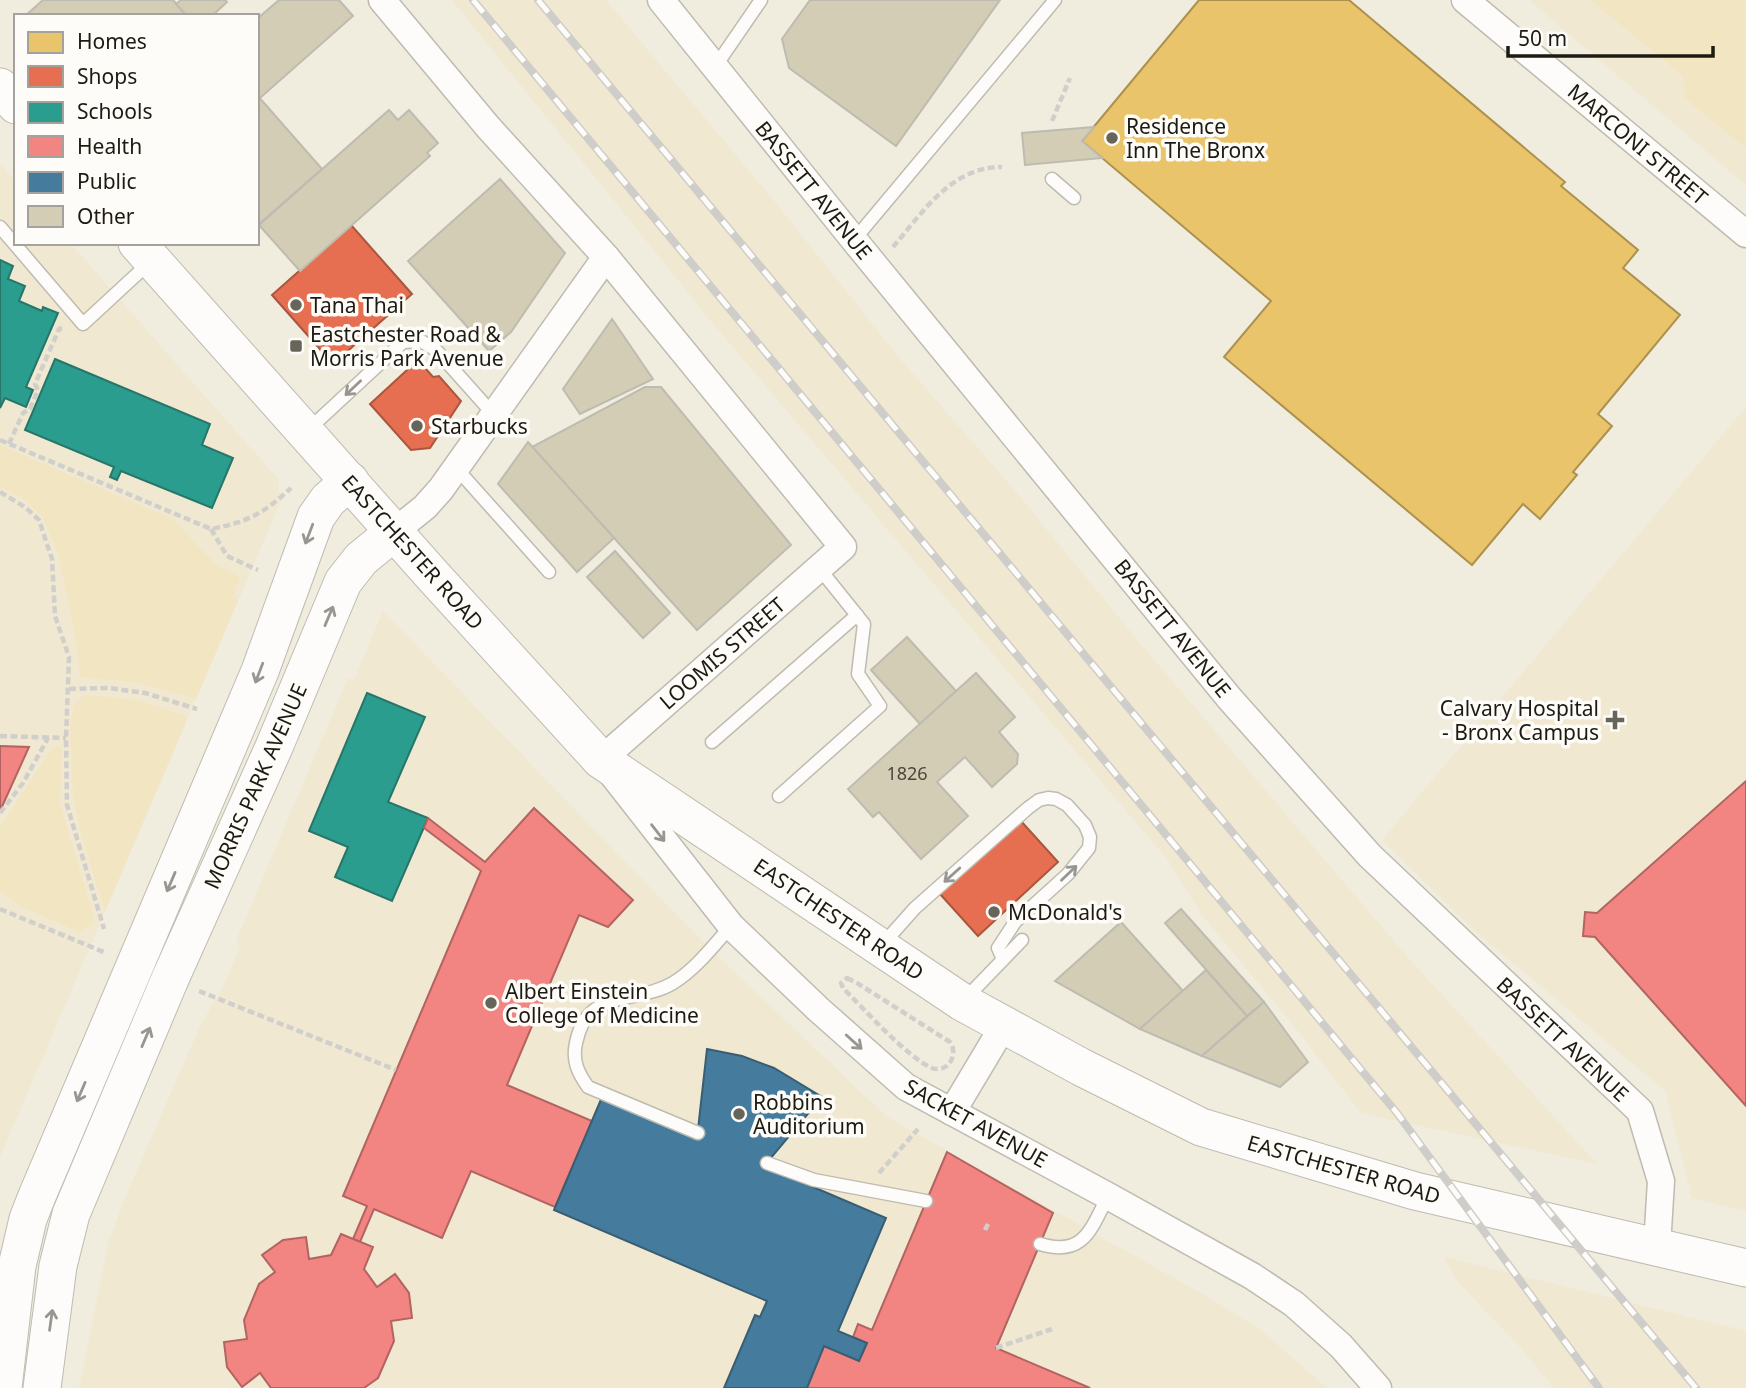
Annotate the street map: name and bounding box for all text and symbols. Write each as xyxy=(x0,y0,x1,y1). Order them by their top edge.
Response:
legend xyxy=(14,14,259,245)
scale bar xyxy=(1508,14,1713,58)
text: 50 m xyxy=(1518,24,1567,52)
text: Homes xyxy=(77,27,147,55)
text: Shops xyxy=(77,62,137,90)
street label: MARCONI STREET xyxy=(1562,77,1714,211)
text: Schools xyxy=(77,97,152,125)
place label: Residence Inn The Bronx xyxy=(1126,112,1265,164)
street label: BASSETT AVENUE xyxy=(749,115,879,265)
marker: Residence Inn The Bronx xyxy=(1104,130,1120,146)
text: Health xyxy=(77,132,142,160)
text: Public xyxy=(77,167,137,195)
text: Other xyxy=(77,202,135,230)
place label: Tana Thai xyxy=(310,291,404,319)
marker: Tana Thai xyxy=(288,297,304,313)
place label: Eastchester Road & Morris Park Avenue xyxy=(310,320,504,372)
marker: Eastchester Road & Morris Park Avenue xyxy=(288,338,304,354)
one-way arrow xyxy=(344,380,362,396)
place label: Starbucks xyxy=(431,412,528,440)
marker: Starbucks xyxy=(409,418,425,434)
street label: EASTCHESTER ROAD xyxy=(336,468,490,636)
one-way arrow xyxy=(302,523,315,545)
street label: BASSETT AVENUE xyxy=(1108,553,1238,703)
street label: LOOMIS STREET xyxy=(653,590,791,715)
one-way arrow xyxy=(323,606,336,627)
one-way arrow xyxy=(251,661,264,683)
street label: MORRIS PARK AVENUE xyxy=(197,679,313,893)
place label: Calvary Hospital - Bronx Campus xyxy=(1440,694,1599,746)
marker: Calvary Hospital - Bronx Campus xyxy=(1605,710,1625,730)
house number: 1826 xyxy=(886,761,928,785)
one-way arrow xyxy=(651,823,666,841)
street label: EASTCHESTER ROAD xyxy=(748,852,930,986)
one-way arrow xyxy=(1060,864,1077,881)
one-way arrow xyxy=(943,867,961,883)
one-way arrow xyxy=(164,871,177,893)
place label: McDonald's xyxy=(1008,898,1122,926)
marker: McDonald's xyxy=(986,904,1002,920)
street label: BASSETT AVENUE xyxy=(1491,970,1635,1108)
place label: Albert Einstein College of Medicine xyxy=(505,977,699,1029)
marker: Albert Einstein College of Medicine xyxy=(483,995,499,1011)
one-way arrow xyxy=(140,1026,153,1048)
one-way arrow xyxy=(845,1033,862,1050)
street label: SACKET AVENUE xyxy=(899,1072,1053,1174)
one-way arrow xyxy=(74,1080,87,1102)
place label: Robbins Auditorium xyxy=(753,1088,865,1140)
marker: Robbins Auditorium xyxy=(731,1106,747,1122)
street label: EASTCHESTER ROAD xyxy=(1244,1128,1444,1210)
one-way arrow xyxy=(45,1310,58,1332)

